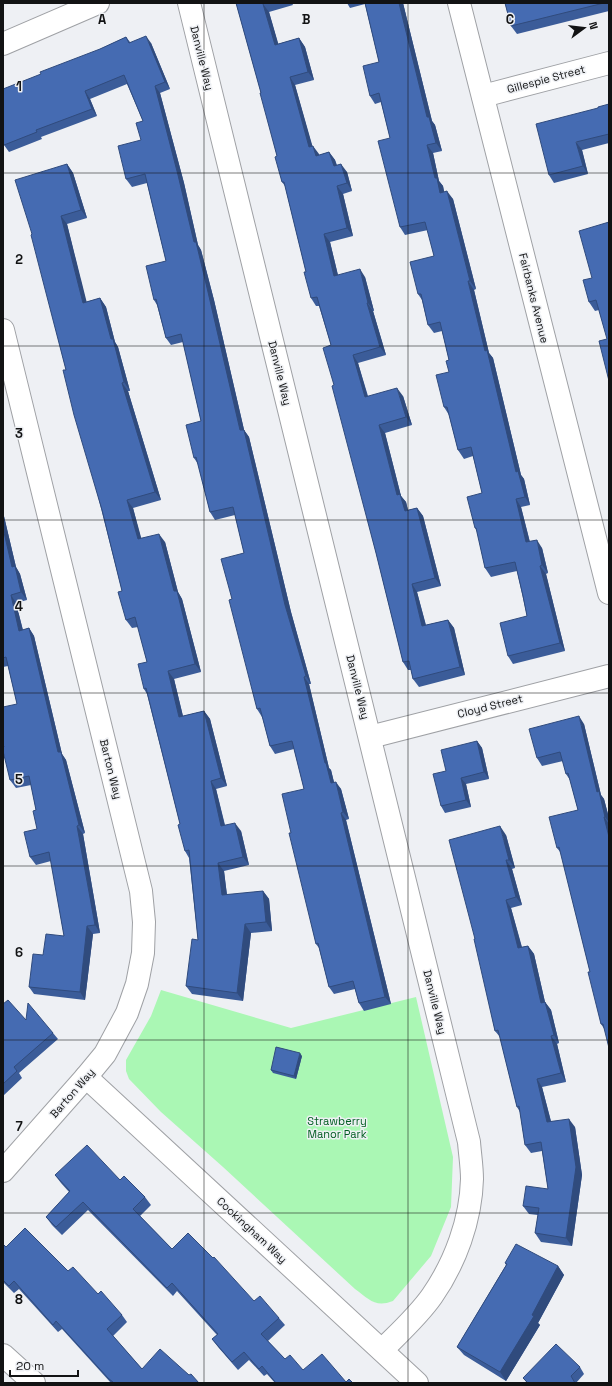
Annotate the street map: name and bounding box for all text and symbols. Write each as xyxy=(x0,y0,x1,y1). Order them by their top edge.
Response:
north arrow xyxy=(564,8,604,48)
text: A xyxy=(98,11,107,28)
text: B xyxy=(302,11,311,28)
text: C xyxy=(506,11,514,28)
text: N xyxy=(586,20,601,31)
street label: Danville Way xyxy=(187,24,217,92)
street label: Gillespie Street xyxy=(505,62,587,96)
text: 1 xyxy=(16,78,22,95)
text: 2 xyxy=(15,251,23,268)
street label: Fairbanks Avenue xyxy=(516,252,552,344)
street label: Danville Way xyxy=(265,339,295,407)
text: 3 xyxy=(15,425,23,442)
text: 4 xyxy=(15,598,23,615)
street label: Danville Way xyxy=(343,653,373,721)
street label: Cloyd Street xyxy=(456,691,524,721)
street label: Barton Way xyxy=(97,738,125,800)
text: 5 xyxy=(15,771,23,788)
text: 6 xyxy=(15,944,23,961)
street label: Danville Way xyxy=(420,968,450,1036)
street label: Barton Way xyxy=(47,1065,97,1121)
park label: Strawberry Manor Park xyxy=(307,1114,367,1141)
text: 7 xyxy=(15,1118,23,1135)
street label: Cookingham Way xyxy=(214,1194,290,1266)
text: 8 xyxy=(15,1291,23,1308)
scale bar xyxy=(10,1352,78,1378)
text: 20 m xyxy=(16,1358,44,1374)

